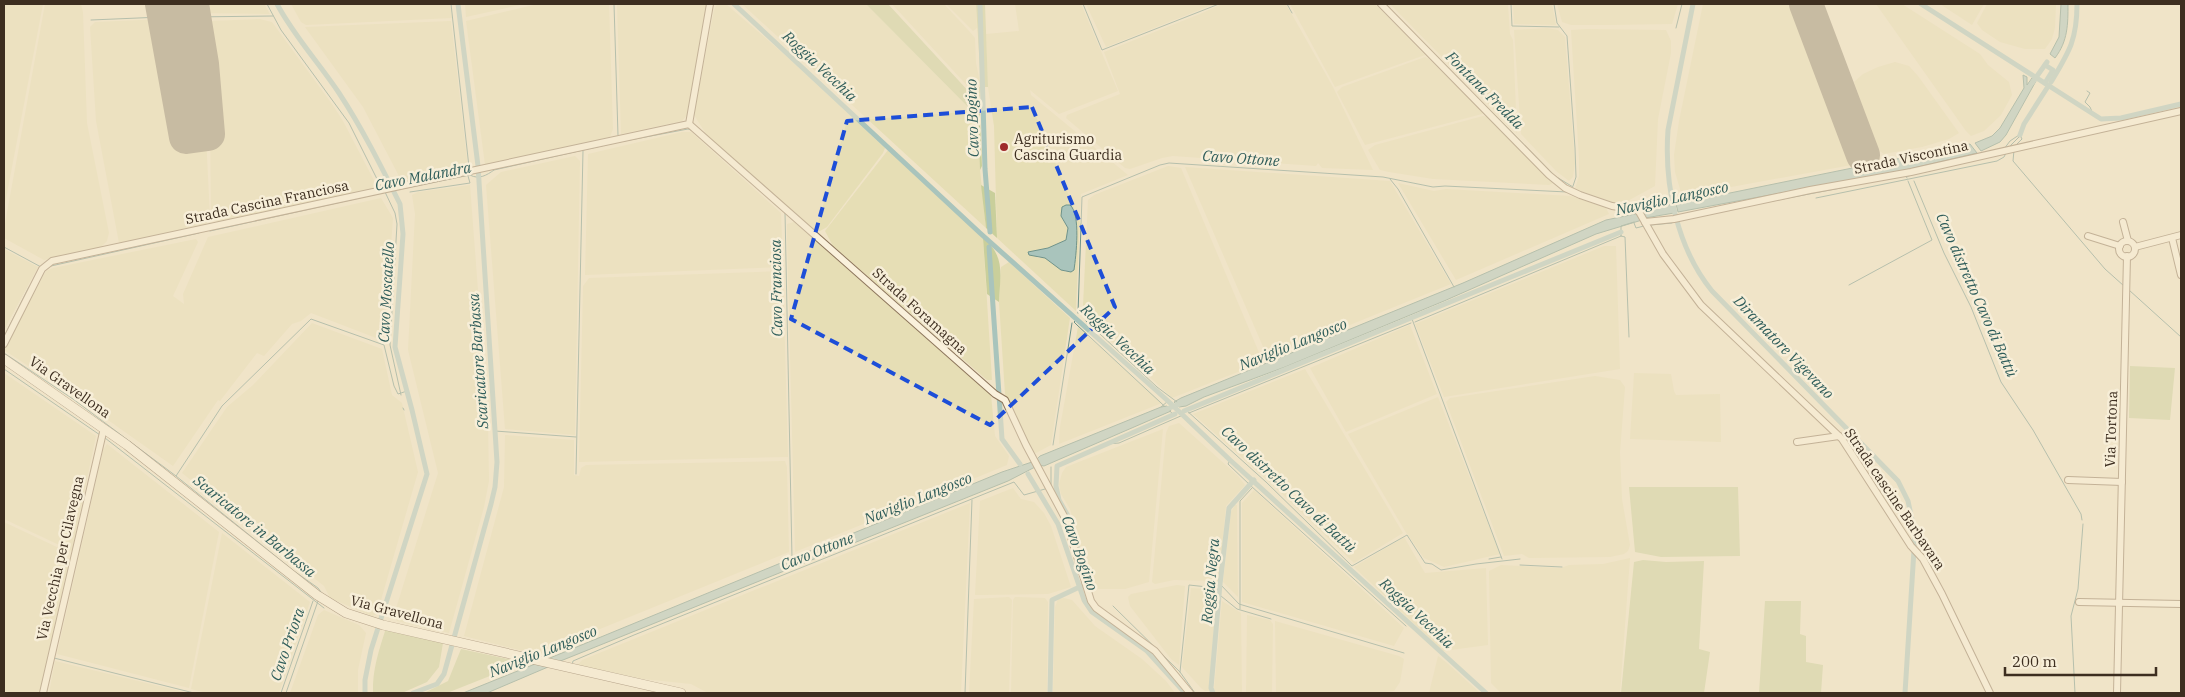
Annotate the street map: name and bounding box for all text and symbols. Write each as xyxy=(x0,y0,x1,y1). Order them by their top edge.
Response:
water label: Roggia Vecchia xyxy=(778,26,862,106)
water label: Fontana Fredda xyxy=(1441,46,1529,134)
water label: Cavo Bogino xyxy=(961,79,983,157)
place label: Agriturismo Cascina Guardia xyxy=(1014,130,1122,164)
street label: Strada Viscontina xyxy=(1852,136,1970,178)
marker: Agriturismo Cascina Guardia xyxy=(998,141,1010,153)
water label: Cavo Ottone xyxy=(1202,146,1280,170)
water label: Cavo Malandra xyxy=(373,157,474,195)
street label: Strada Cascina Franciosa xyxy=(184,176,351,228)
water label: Naviglio Langosco xyxy=(1613,177,1730,219)
water label: Cavo distretto Cavo di Battù xyxy=(1932,210,2022,380)
water label: Cavo Franciosa xyxy=(766,238,786,337)
water label: Cavo Moscatello xyxy=(374,241,398,343)
street label: Strada Foramagna xyxy=(869,264,971,359)
water label: Diramatore Vigevano xyxy=(1729,291,1838,403)
water label: Scaricatore Barbassa xyxy=(464,292,492,431)
water label: Roggia Vecchia xyxy=(1076,299,1160,379)
water label: Naviglio Langosco xyxy=(1235,314,1350,375)
street label: Via Gravellona xyxy=(26,352,115,422)
street label: Via Tortona xyxy=(2101,390,2121,468)
water label: Cavo distretto Cavo di Battù xyxy=(1218,421,1361,557)
street label: Strada cascine Barbavara xyxy=(1841,425,1949,574)
water label: Naviglio Langosco xyxy=(860,468,975,529)
water label: Scaricatore in Barbassa xyxy=(189,470,321,582)
street label: Via Vecchia per Cilavegna xyxy=(32,474,88,642)
water label: Cavo Bogino xyxy=(1058,513,1102,593)
water label: Cavo Ottone xyxy=(778,528,857,574)
water label: Roggia Negra xyxy=(1197,537,1223,625)
water label: Roggia Vecchia xyxy=(1375,573,1459,653)
street label: Via Gravellona xyxy=(348,591,446,633)
water label: Cavo Priora xyxy=(266,604,309,683)
water label: Naviglio Langosco xyxy=(485,621,600,682)
scale bar xyxy=(2005,644,2156,676)
text: 200 m xyxy=(2012,652,2057,671)

